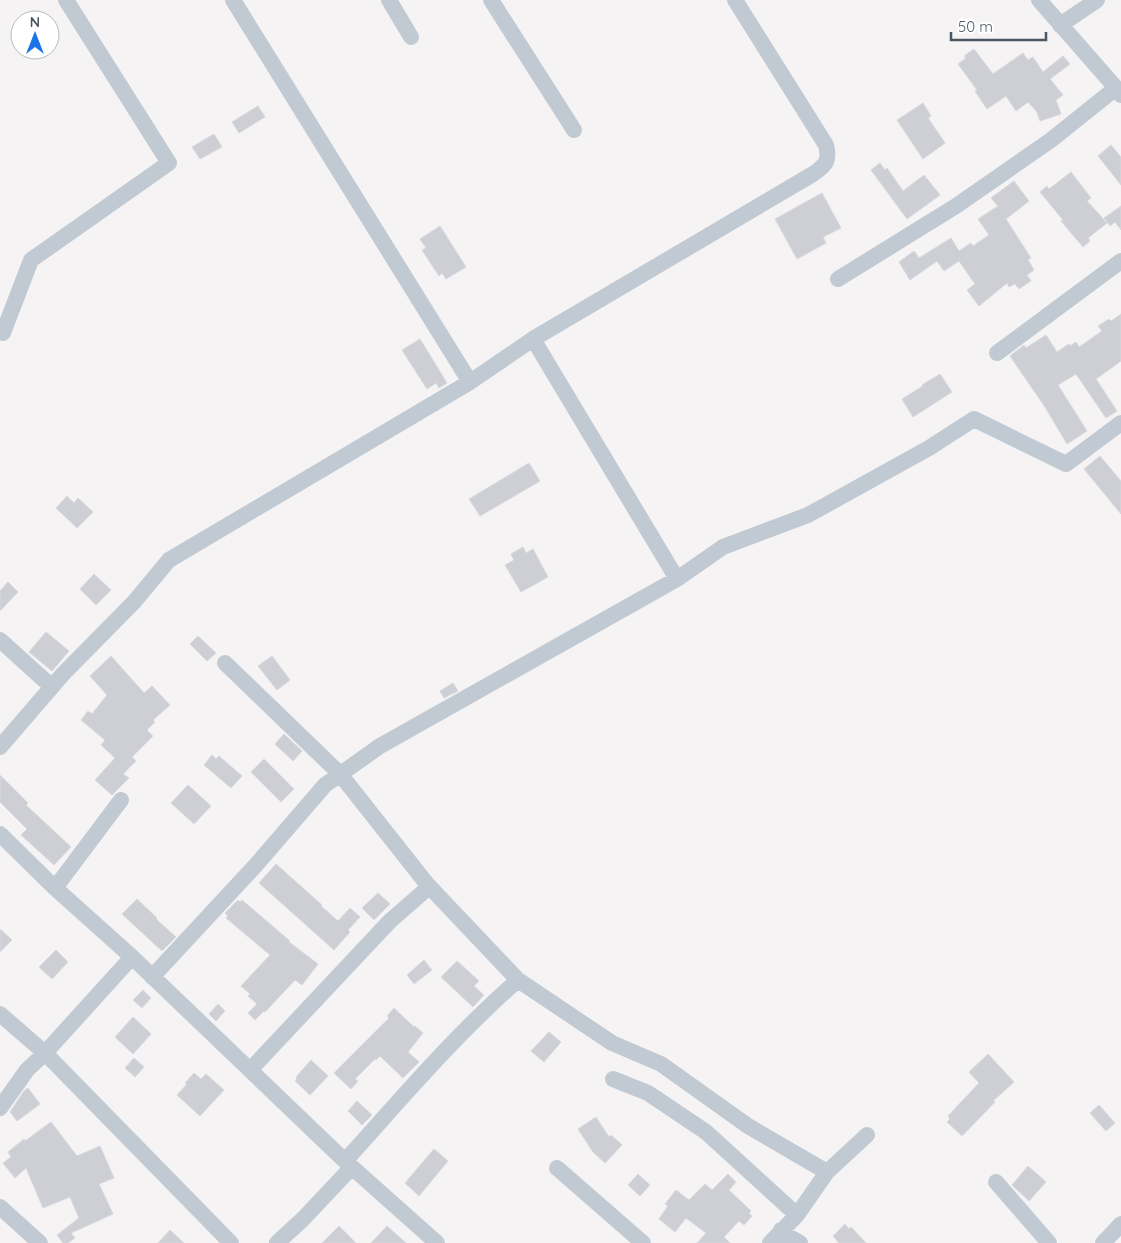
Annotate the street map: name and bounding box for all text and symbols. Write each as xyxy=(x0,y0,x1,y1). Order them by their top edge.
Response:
north arrow xyxy=(10,10,60,60)
scale bar xyxy=(951,10,1046,42)
text: N xyxy=(30,13,40,31)
text: 50 m xyxy=(958,17,993,36)

